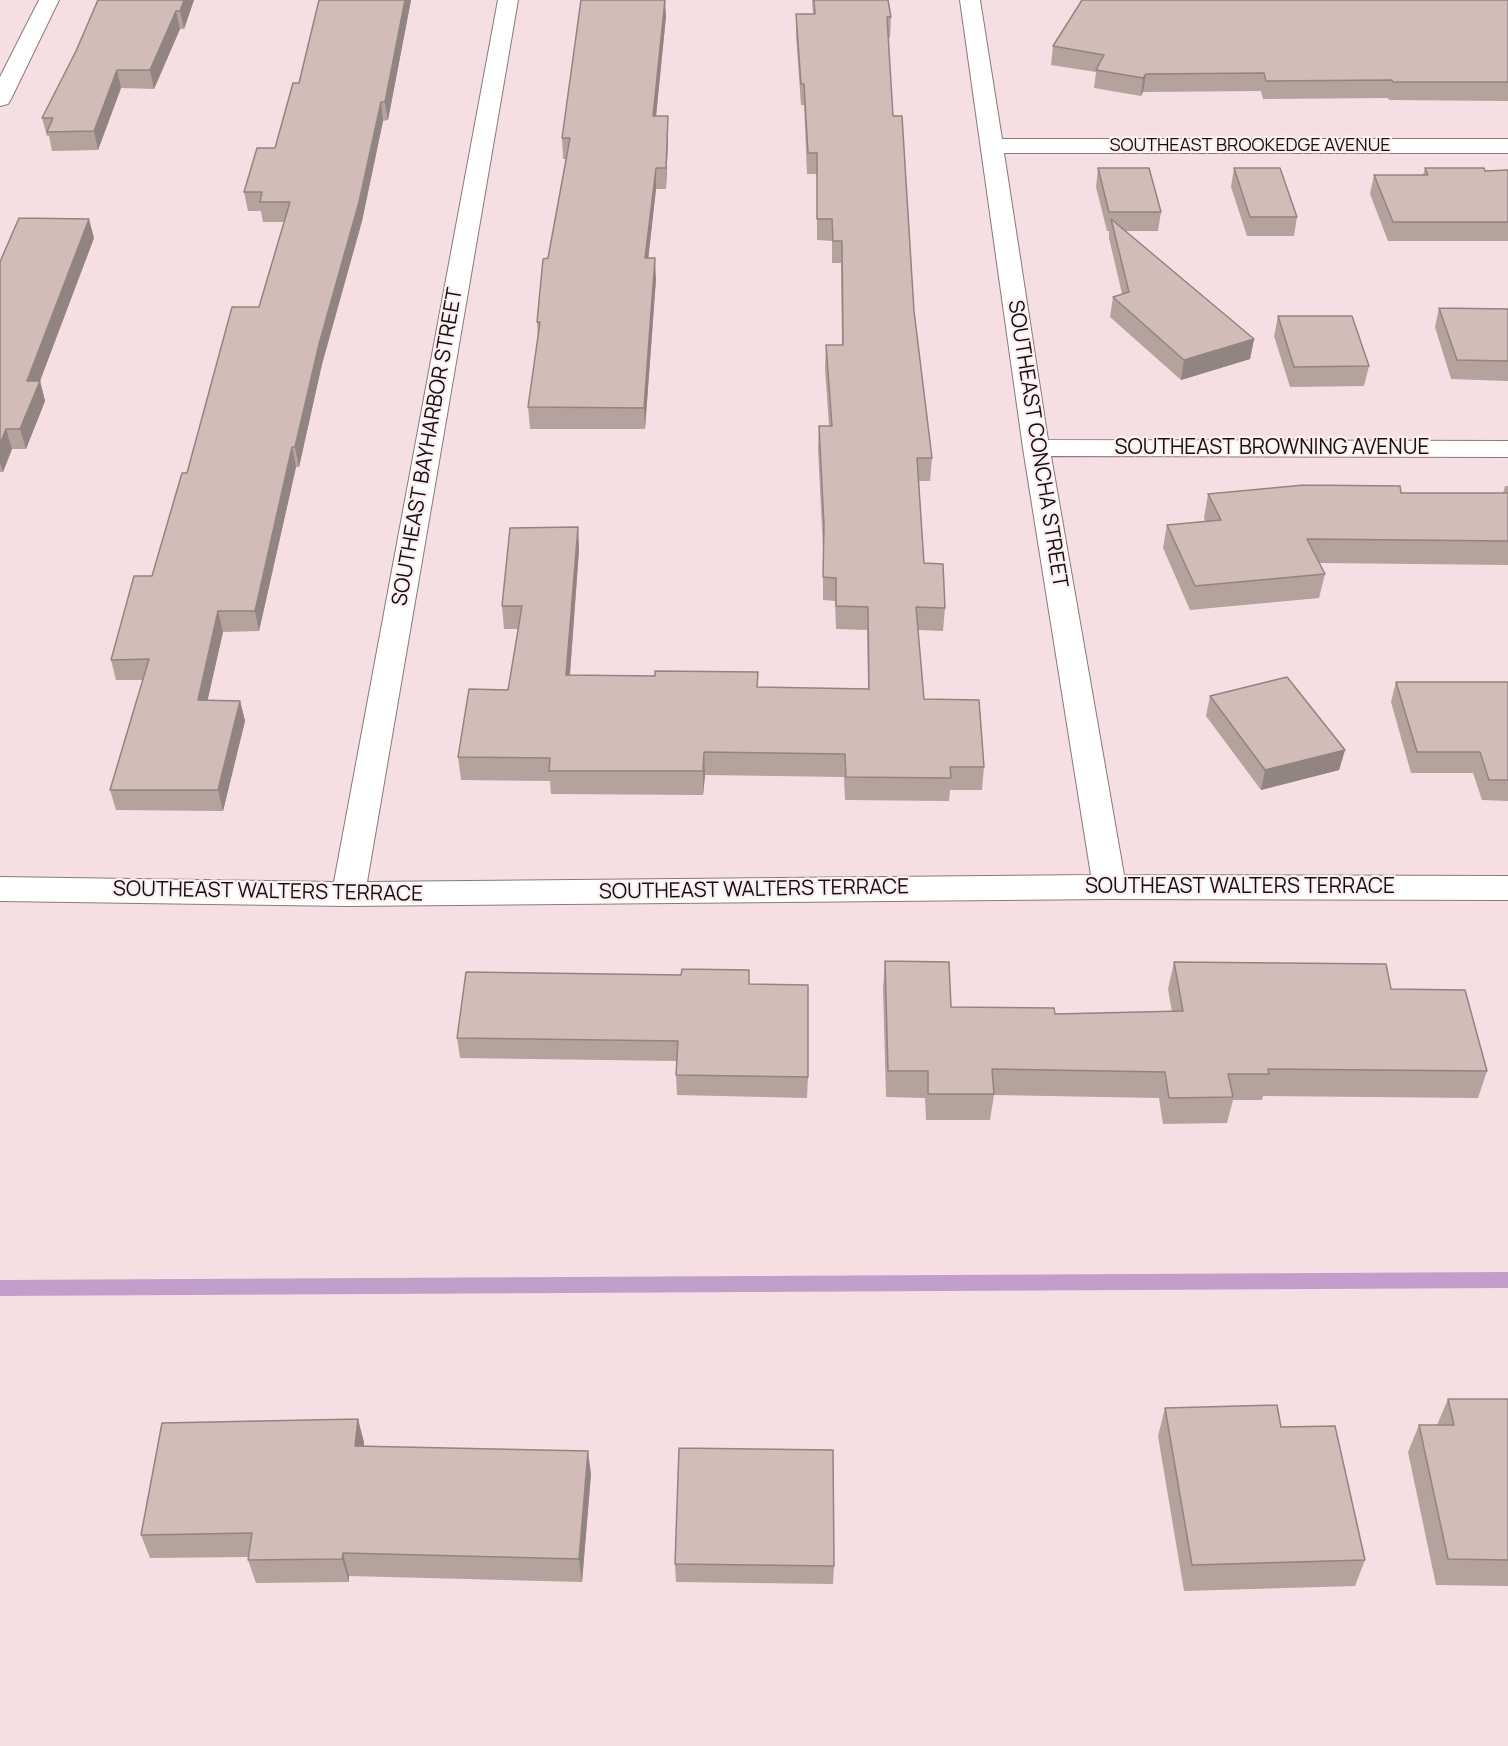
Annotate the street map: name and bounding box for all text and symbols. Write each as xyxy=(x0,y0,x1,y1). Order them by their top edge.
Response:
street label: SOUTHEAST BROOKEDGE AVENUE xyxy=(1109,135,1391,157)
street label: SOUTHEAST BAYHARBOR STREET xyxy=(388,286,468,608)
street label: SOUTHEAST CONCHA STREET xyxy=(1002,298,1072,590)
street label: SOUTHEAST BROWNING AVENUE xyxy=(1115,435,1429,461)
street label: SOUTHEAST WALTERS TERRACE xyxy=(1085,874,1395,900)
street label: SOUTHEAST WALTERS TERRACE xyxy=(599,875,909,905)
street label: SOUTHEAST WALTERS TERRACE xyxy=(113,877,423,907)

